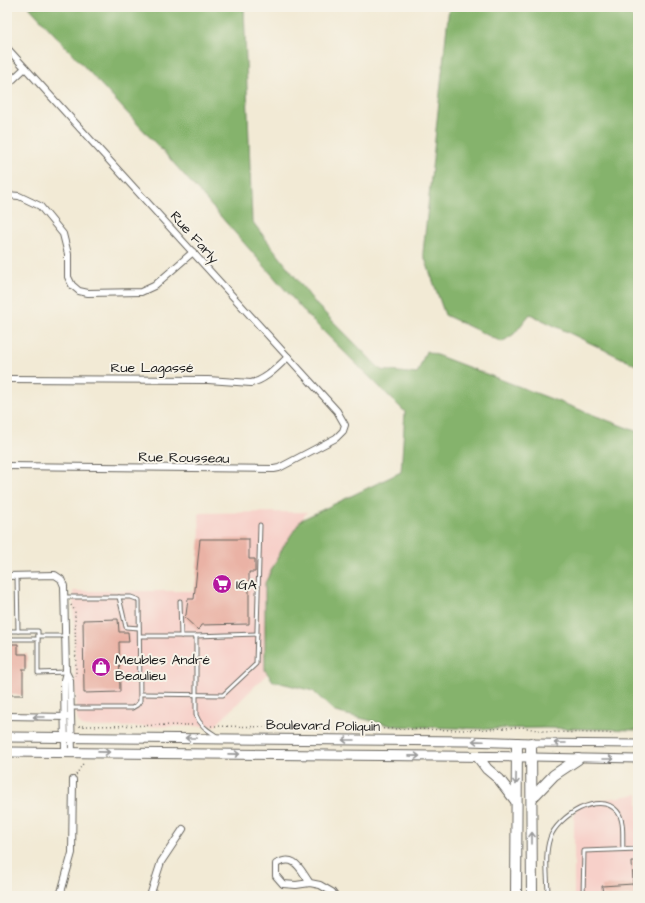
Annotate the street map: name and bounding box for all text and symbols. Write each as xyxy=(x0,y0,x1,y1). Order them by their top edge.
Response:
street label: Rue Farly xyxy=(165,207,224,269)
street label: Rue Lagassé xyxy=(110,358,194,378)
street label: Rue Rousseau xyxy=(138,447,230,469)
supermarket icon: IGA xyxy=(211,573,233,595)
place label: IGA xyxy=(236,575,257,595)
place label: Meubles André Beaulieu xyxy=(115,650,210,686)
shop icon: Meubles André Beaulieu xyxy=(90,656,112,678)
one-way arrow xyxy=(33,713,46,721)
street label: Boulevard Poliquin xyxy=(266,715,380,737)
one-way arrow xyxy=(185,734,198,741)
one-way arrow xyxy=(342,736,355,743)
one-way arrow xyxy=(472,737,485,745)
one-way arrow xyxy=(554,739,567,747)
one-way arrow xyxy=(97,749,110,756)
one-way arrow xyxy=(227,750,240,758)
one-way arrow xyxy=(407,752,420,760)
one-way arrow xyxy=(601,755,614,763)
one-way arrow xyxy=(512,772,520,785)
one-way arrow xyxy=(528,832,536,845)

